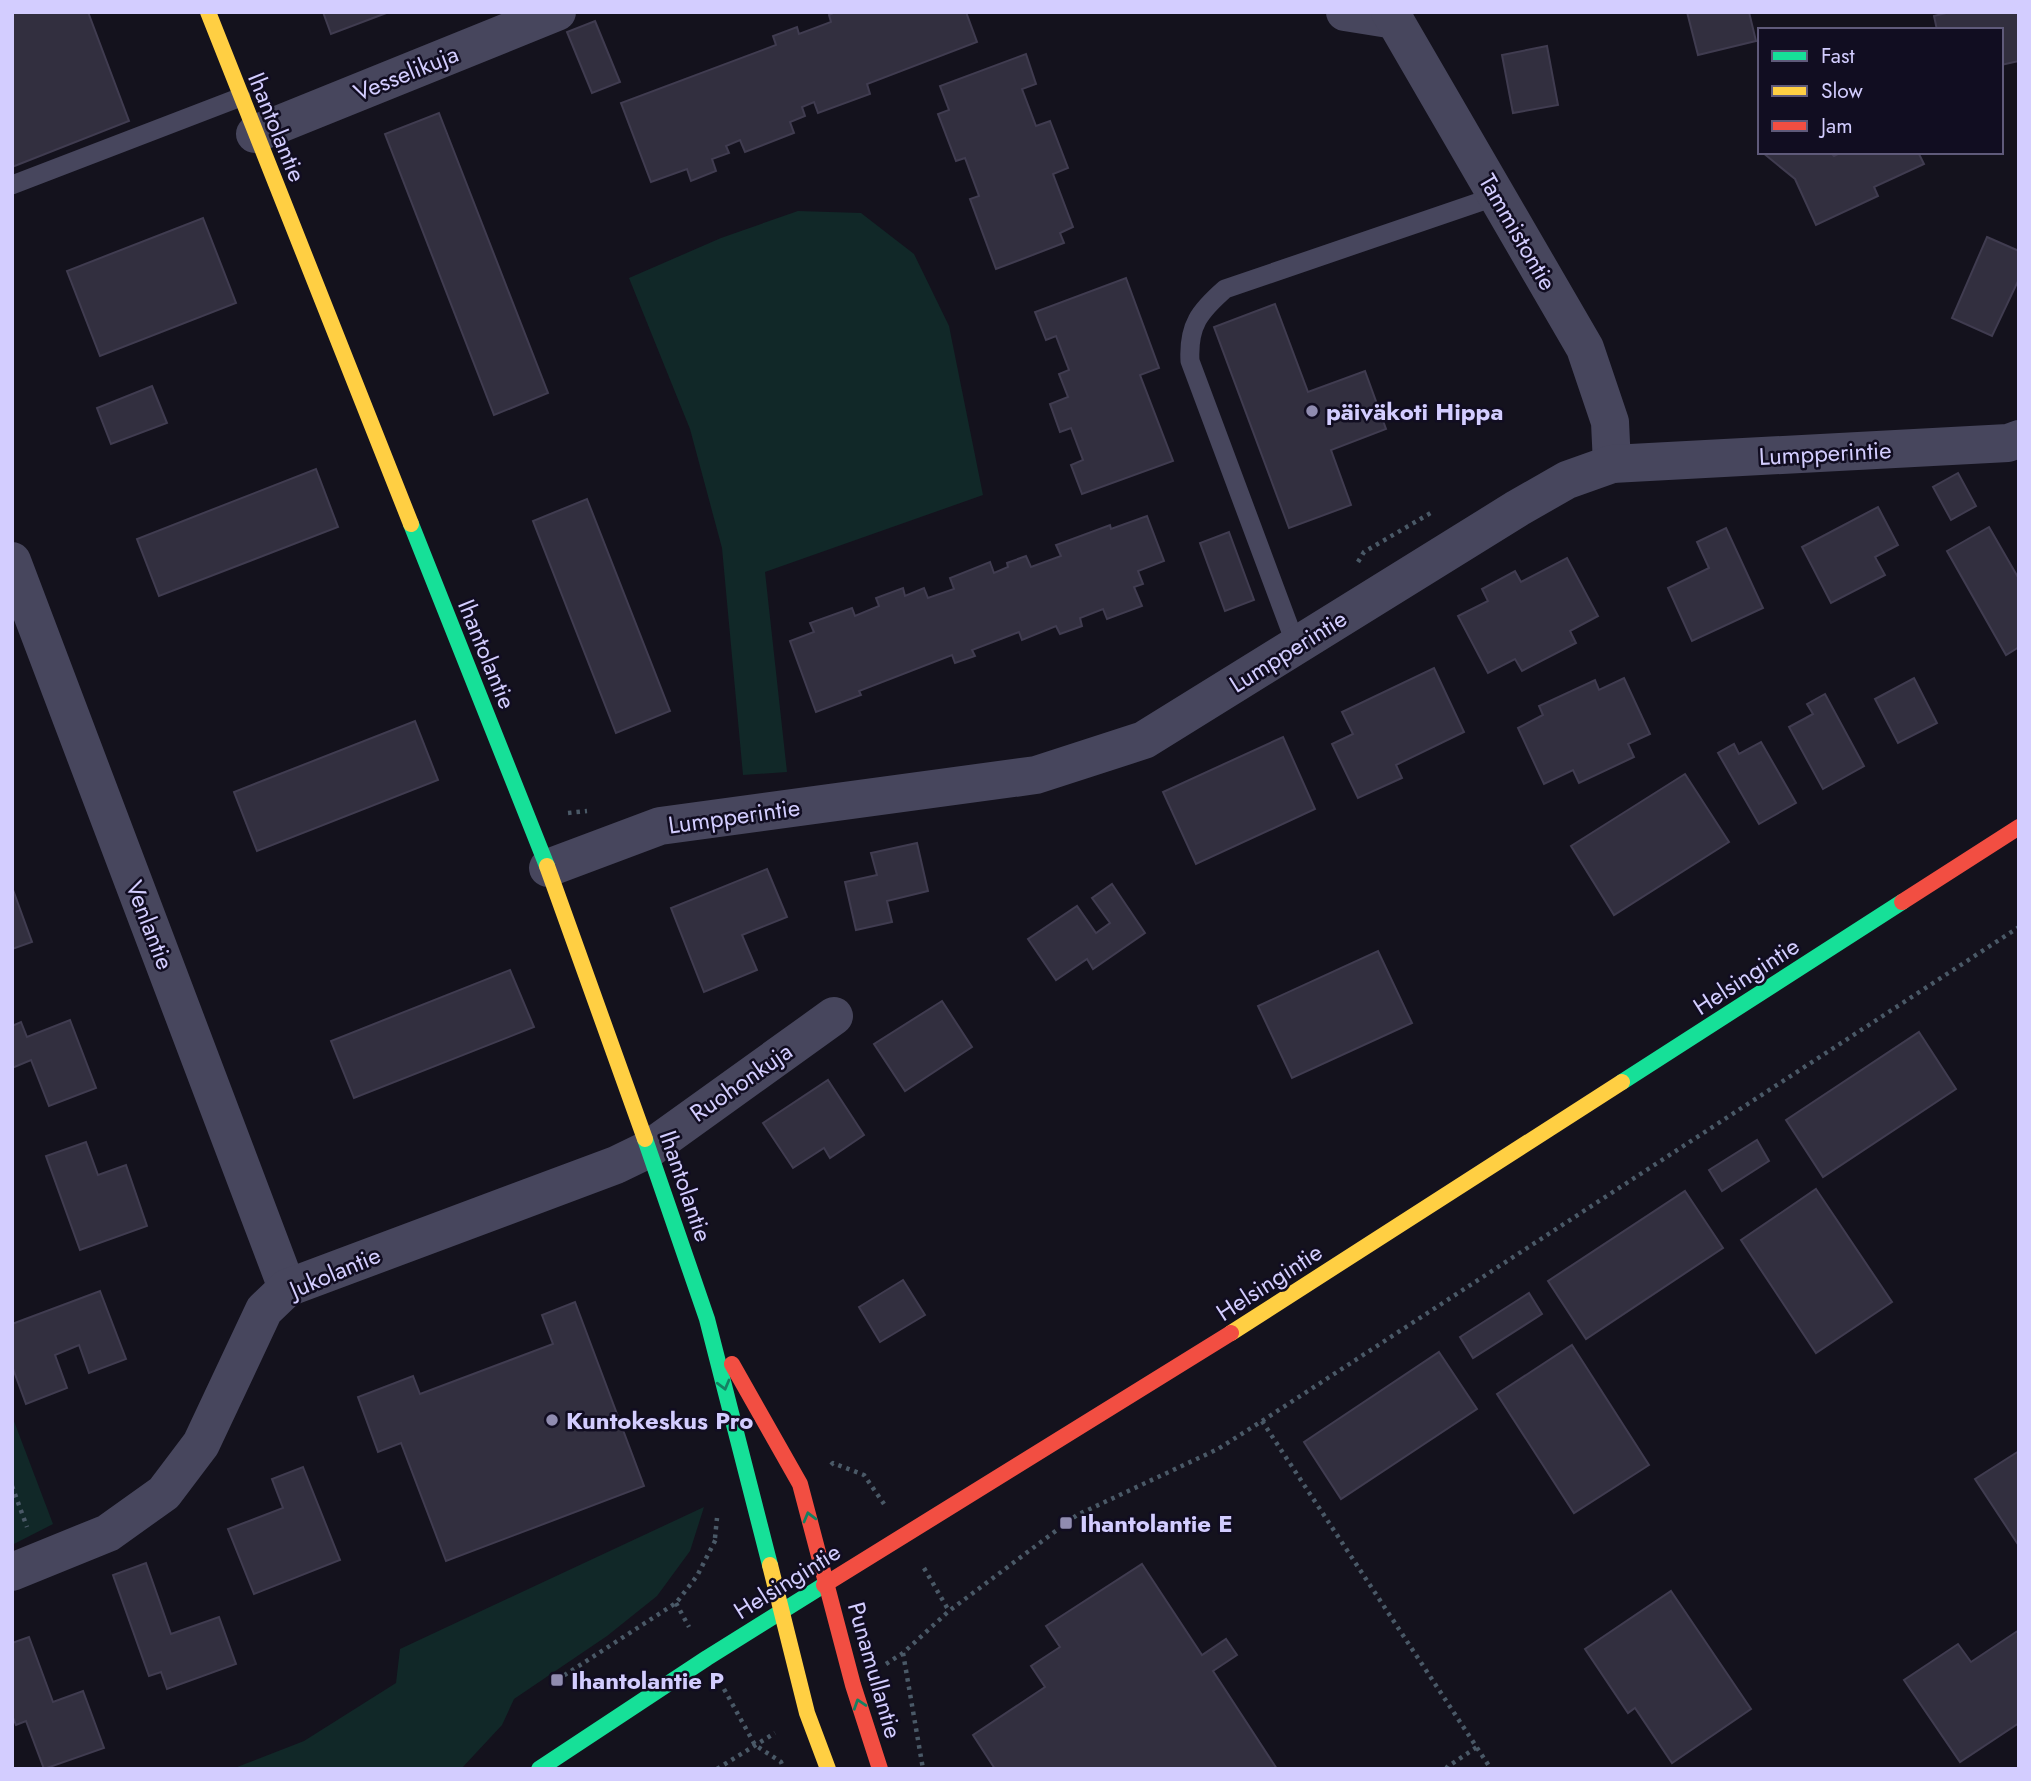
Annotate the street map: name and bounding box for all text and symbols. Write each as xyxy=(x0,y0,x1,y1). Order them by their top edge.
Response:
legend xyxy=(1758,28,2003,154)
street label: Vesselikuja xyxy=(348,36,464,110)
text: Fast xyxy=(1821,41,1854,71)
street label: Ihantolantie xyxy=(239,67,315,187)
text: Slow xyxy=(1821,76,1863,106)
text: Jam xyxy=(1818,111,1853,141)
street label: Tammistontie xyxy=(1470,167,1566,297)
place label: päiväkoti Hippa xyxy=(1326,394,1503,429)
marker: päiväkoti Hippa xyxy=(1304,403,1320,419)
street label: Lumpperintie xyxy=(1758,432,1892,474)
street label: Ihantolantie xyxy=(449,594,525,714)
street label: Lumpperintie xyxy=(1222,601,1354,701)
street label: Lumpperintie xyxy=(666,789,802,843)
street label: Venlantie xyxy=(117,875,183,975)
street label: Helsingintie xyxy=(1686,929,1806,1023)
street label: Ruohonkuja xyxy=(683,1034,799,1130)
street label: Ihantolantie xyxy=(651,1126,721,1246)
street label: Helsingintie xyxy=(1209,1235,1329,1329)
street label: Jukolantie xyxy=(281,1237,386,1308)
one-way arrow xyxy=(716,1379,730,1391)
place label: Kuntokeskus Pro xyxy=(566,1403,753,1438)
marker: Kuntokeskus Pro xyxy=(544,1412,560,1428)
place label: Ihantolantie E xyxy=(1080,1506,1233,1541)
one-way arrow xyxy=(803,1511,818,1523)
marker: Ihantolantie E xyxy=(1058,1515,1074,1531)
street label: Helsingintie xyxy=(727,1534,847,1628)
street label: Punamullantie xyxy=(839,1598,911,1742)
place label: Ihantolantie P xyxy=(571,1663,724,1698)
marker: Ihantolantie P xyxy=(549,1672,565,1688)
one-way arrow xyxy=(853,1698,867,1710)

